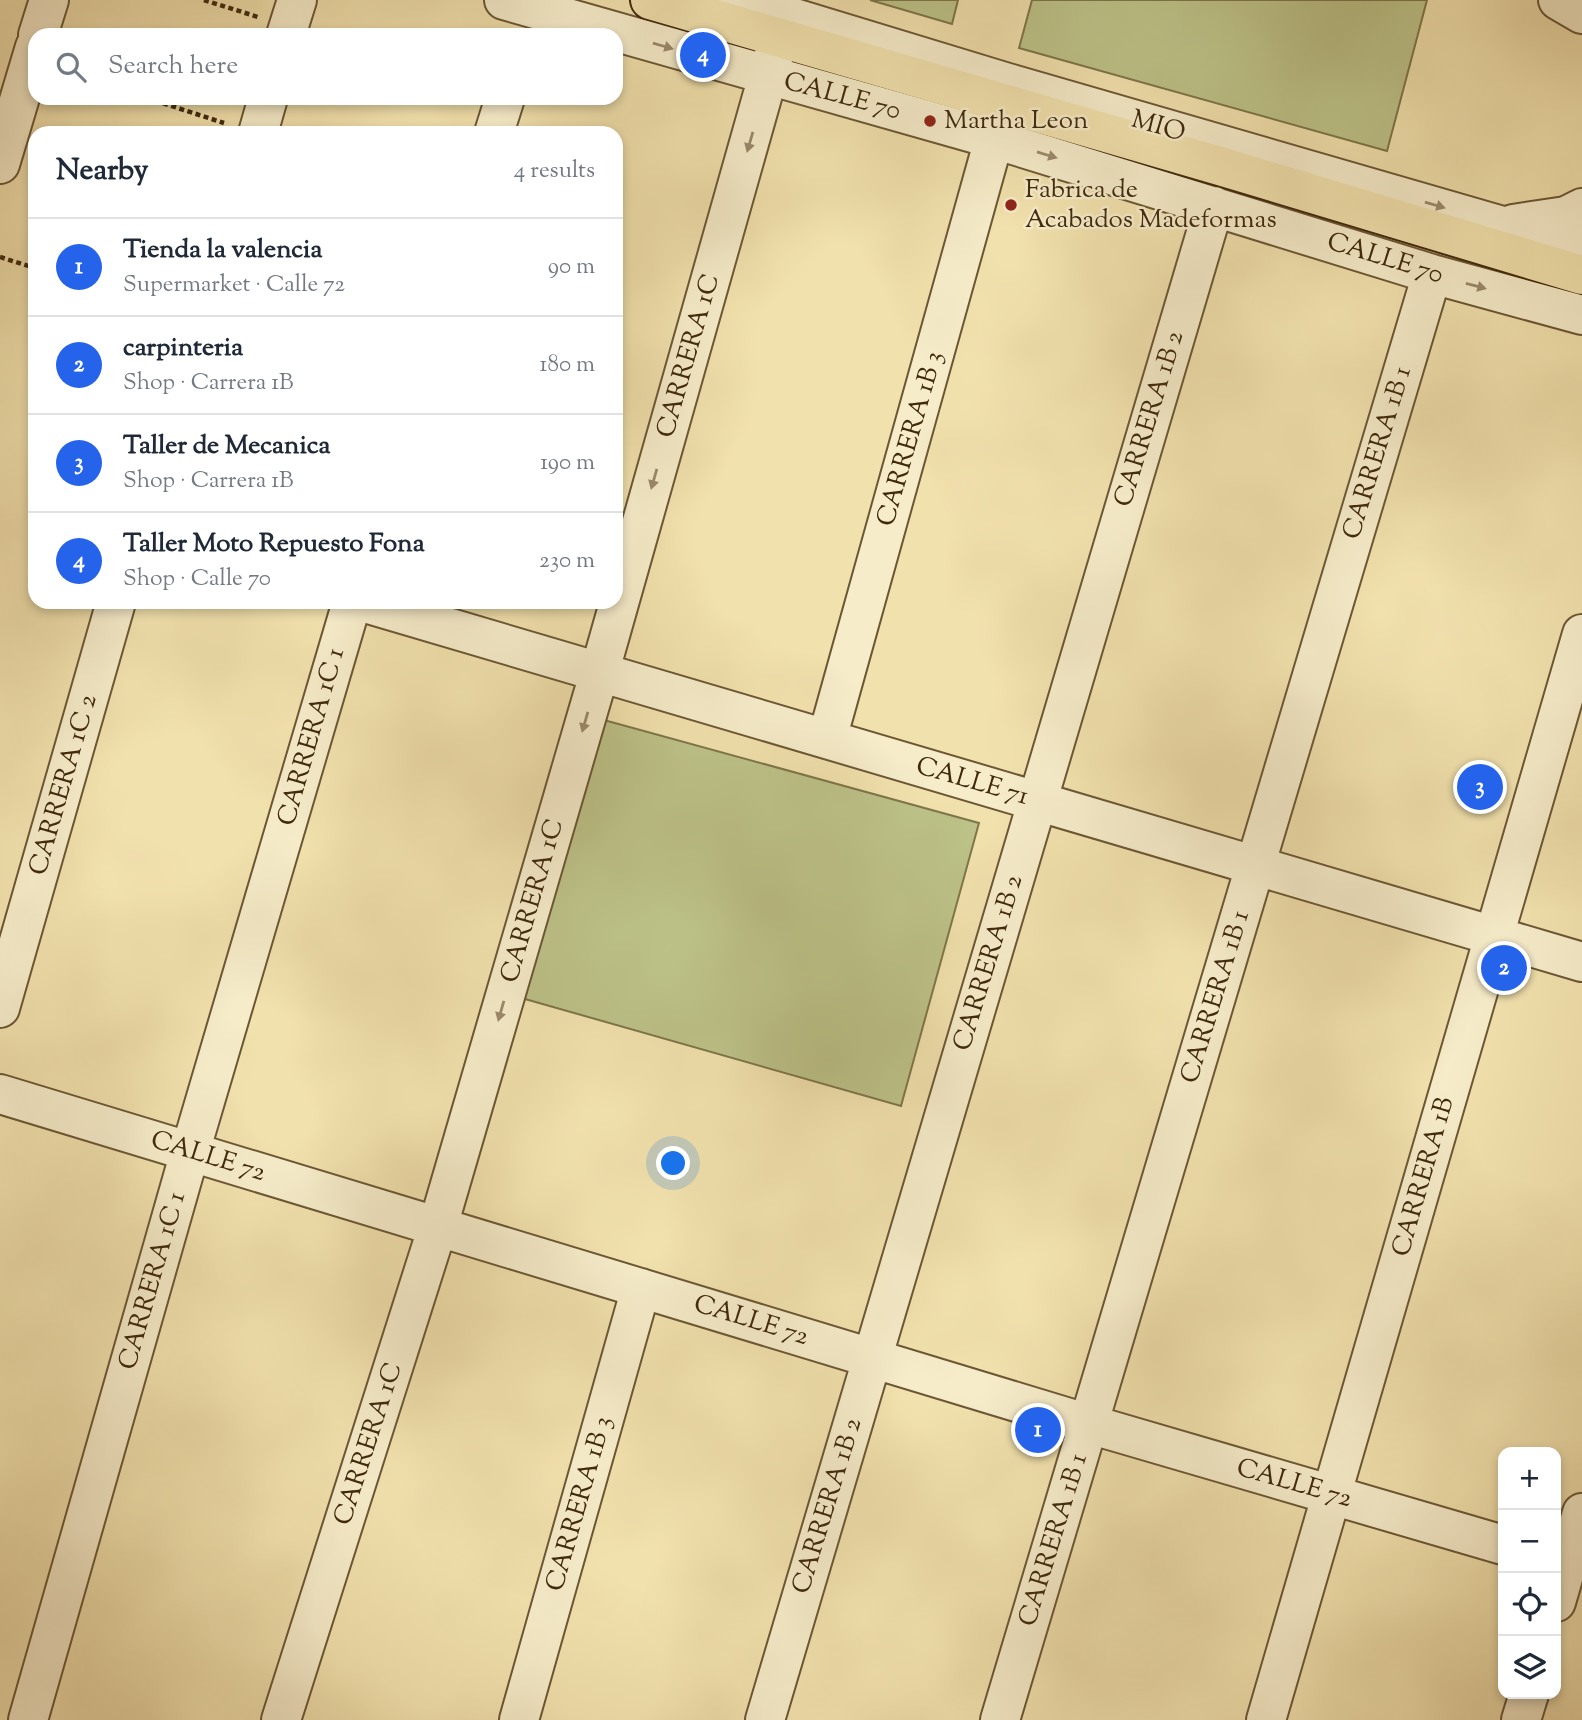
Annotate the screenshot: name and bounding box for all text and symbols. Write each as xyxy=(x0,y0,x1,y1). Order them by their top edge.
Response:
search box xyxy=(28,28,623,105)
pin: 4 xyxy=(680,29,726,81)
one-way arrow xyxy=(653,42,674,52)
icon: search xyxy=(52,48,90,86)
text: Search here xyxy=(108,48,238,85)
street label: CALLE 70 xyxy=(779,64,905,130)
street label: MIO xyxy=(1127,102,1189,152)
place label: Martha Leon xyxy=(944,103,1088,140)
marker: Martha Leon xyxy=(922,113,938,129)
one-way arrow xyxy=(744,132,754,153)
text: Nearby xyxy=(56,150,148,193)
one-way arrow xyxy=(1037,151,1058,161)
text: 4 results xyxy=(514,155,595,188)
place label: Fabrica de Acabados Madeformas xyxy=(1025,172,1277,239)
marker: Fabrica de Acabados Madeformas xyxy=(1003,197,1019,213)
one-way arrow xyxy=(1424,200,1446,211)
street label: CALLE 70 xyxy=(1322,224,1448,294)
text: Tienda la valencia xyxy=(123,232,322,269)
text: 1 xyxy=(75,251,83,284)
text: 90 m xyxy=(548,251,595,284)
text: Supermarket · Calle 72 xyxy=(123,269,345,302)
street label: CARRERA 1C xyxy=(648,270,730,442)
one-way arrow xyxy=(1465,281,1487,292)
street label: CARRERA 1B 2 xyxy=(1106,326,1194,512)
text: carpinteria xyxy=(123,330,243,367)
street label: CARRERA 1B 3 xyxy=(868,347,954,531)
text: 2 xyxy=(74,349,84,382)
text: 180 m xyxy=(540,349,595,382)
street label: CARRERA 1B 1 xyxy=(1334,362,1422,544)
text: Shop · Carrera 1B xyxy=(123,367,294,400)
text: Taller de Mecanica xyxy=(123,428,330,465)
text: 3 xyxy=(74,447,84,480)
text: 190 m xyxy=(540,447,595,480)
text: Shop · Carrera 1B xyxy=(123,465,294,498)
one-way arrow xyxy=(649,469,659,490)
text: Taller Moto Repuesto Fona xyxy=(123,526,425,563)
text: 4 xyxy=(73,545,85,578)
text: 230 m xyxy=(539,545,595,578)
text: Shop · Calle 70 xyxy=(123,563,271,596)
street label: CARRERA 1C 1 xyxy=(269,644,355,830)
street label: CARRERA 1C 2 xyxy=(20,690,108,880)
one-way arrow xyxy=(580,711,590,732)
street label: CALLE 71 xyxy=(911,748,1033,816)
pin: 3 xyxy=(1457,761,1503,813)
street label: CARRERA 1C xyxy=(492,815,574,987)
street label: CARRERA 1B 2 xyxy=(945,870,1033,1056)
street label: CARRERA 1B 1 xyxy=(1172,906,1260,1088)
pin: 2 xyxy=(1481,942,1527,994)
one-way arrow xyxy=(496,1000,506,1021)
street label: CARRERA 1B xyxy=(1384,1093,1464,1261)
street label: CALLE 72 xyxy=(146,1122,270,1192)
your location xyxy=(656,1146,690,1180)
street label: CARRERA 1C 1 xyxy=(110,1188,196,1374)
street label: CALLE 72 xyxy=(689,1286,813,1356)
street label: CARRERA 1C xyxy=(325,1358,413,1530)
pin: 1 xyxy=(1015,1404,1061,1456)
street label: CARRERA 1B 3 xyxy=(537,1412,623,1596)
street label: CARRERA 1B 2 xyxy=(784,1413,872,1599)
map controls xyxy=(1498,1447,1561,1699)
button: + xyxy=(1498,1447,1561,1510)
street label: CARRERA 1B 1 xyxy=(1010,1449,1098,1631)
street label: CALLE 72 xyxy=(1232,1450,1356,1518)
button: − xyxy=(1498,1510,1561,1573)
button: locate xyxy=(1498,1573,1561,1636)
button: layers xyxy=(1498,1636,1561,1699)

